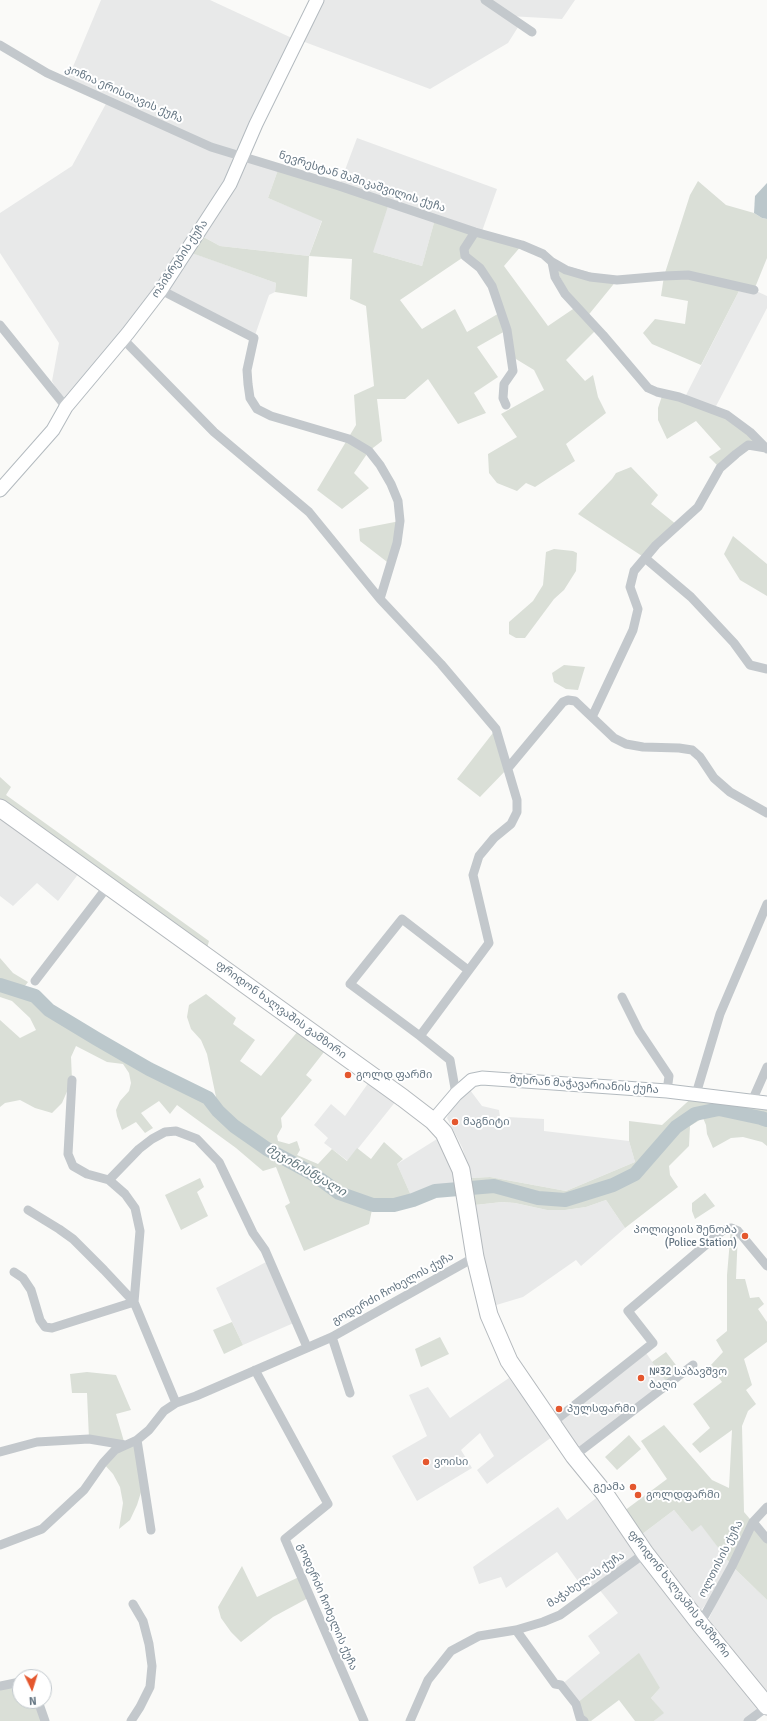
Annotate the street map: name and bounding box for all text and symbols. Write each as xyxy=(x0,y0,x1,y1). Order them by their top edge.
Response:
street label: კოწია ერისთავის ქუჩა xyxy=(63,62,185,126)
street label: ნევრესტან შაშიკაშვილის ქუჩა xyxy=(277,149,447,215)
street label: ოპიზრების ქუჩა xyxy=(149,218,211,300)
street label: ფრიდონ ხალვაშის გამზირი xyxy=(213,958,349,1062)
place label: გოლდ ფარმი xyxy=(356,1068,432,1082)
marker: გოლდ ფარმი xyxy=(343,1070,353,1080)
street label: მუხრან მაჭავარიანის ქუჩა xyxy=(509,1073,659,1097)
place label: მაგნიტი xyxy=(463,1115,510,1129)
marker: მაგნიტი xyxy=(450,1117,460,1127)
water label: მეჯინისწყალი xyxy=(263,1142,349,1200)
place label: პოლიციის შენობა (Police Station) xyxy=(634,1223,737,1249)
marker: პოლიციის შენობა (Police Station) xyxy=(740,1231,750,1241)
street label: გოდერძი ჩოხელის ქუჩა xyxy=(330,1250,456,1328)
place label: №32 საბავშვო ბაღი xyxy=(649,1365,727,1391)
marker: №32 საბავშვო ბაღი xyxy=(636,1373,646,1383)
place label: პულსფარმი xyxy=(567,1402,636,1416)
marker: პულსფარმი xyxy=(554,1404,564,1414)
place label: ვოისი xyxy=(434,1455,468,1469)
marker: ვოისი xyxy=(421,1457,431,1467)
place label: გეამა xyxy=(593,1480,625,1494)
marker: გეამა xyxy=(628,1482,638,1492)
place label: გოლდფარმი xyxy=(646,1488,720,1502)
marker: გოლდფარმი xyxy=(633,1490,643,1500)
street label: ოლთისის ქუჩა xyxy=(696,1518,746,1600)
street label: ფრიდონ ხალვაშის გამზირი xyxy=(625,1528,733,1660)
street label: გოდერძი ჩოხელის ქუჩა xyxy=(294,1541,360,1673)
street label: მაჭახელას ქუჩა xyxy=(545,1549,627,1611)
north arrow xyxy=(12,1669,52,1709)
text: N xyxy=(29,1694,37,1707)

